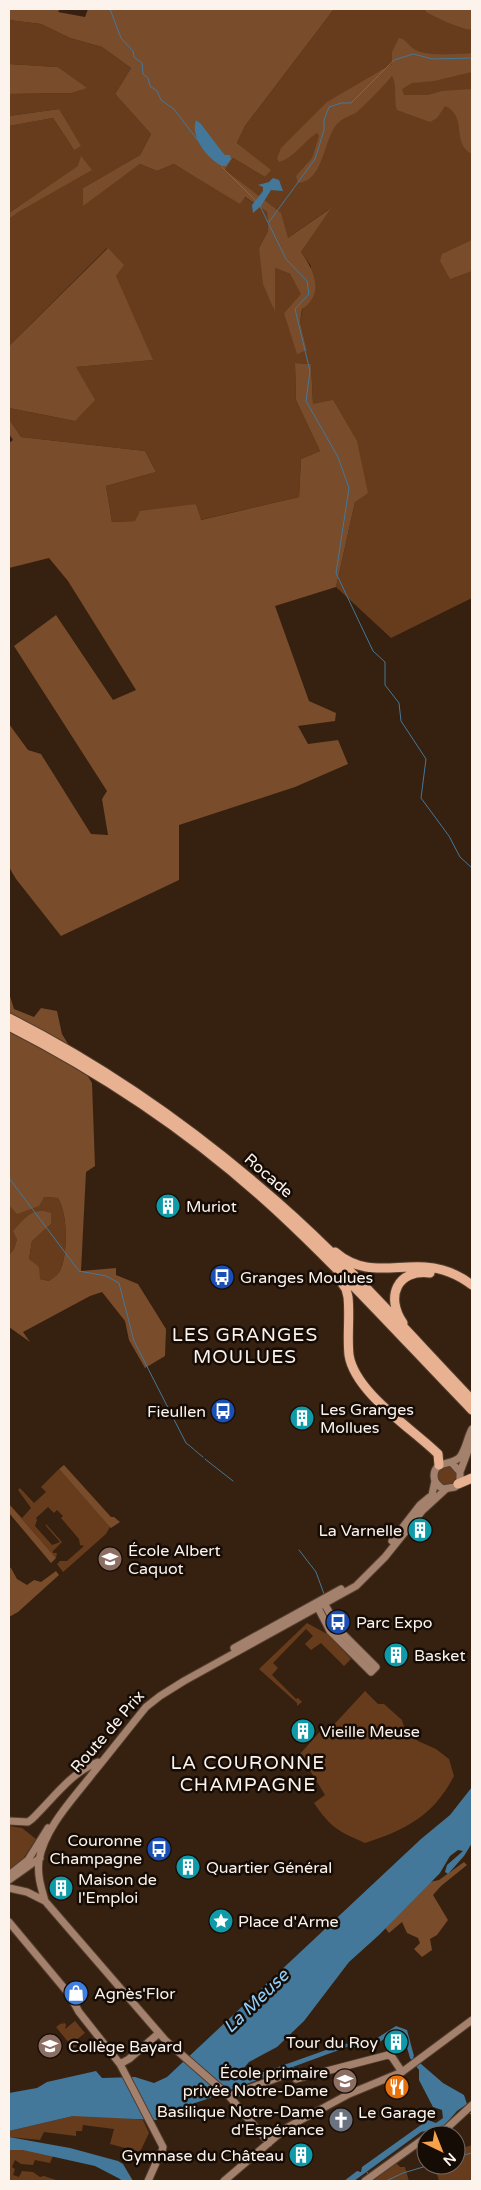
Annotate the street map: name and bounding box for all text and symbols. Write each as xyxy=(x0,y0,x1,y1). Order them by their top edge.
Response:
street label: Rocade xyxy=(240,1149,297,1202)
building icon: Muriot xyxy=(155,1193,181,1219)
place label: Muriot xyxy=(186,1197,237,1217)
bus stop icon: Granges Moulues xyxy=(209,1264,235,1290)
place label: Granges Moulues xyxy=(240,1268,373,1288)
district label: LES GRANGES MOULUES xyxy=(172,1324,318,1368)
bus stop icon: Fieullen xyxy=(210,1398,236,1424)
place label: Les Granges Mollues xyxy=(320,1400,414,1438)
place label: Fieullen xyxy=(147,1402,206,1422)
building icon: Les Granges Mollues xyxy=(289,1405,315,1431)
building icon: La Varnelle xyxy=(407,1517,433,1543)
place label: La Varnelle xyxy=(318,1521,402,1541)
place label: École Albert Caquot xyxy=(128,1541,221,1579)
school or university icon: École Albert Caquot xyxy=(97,1546,123,1572)
bus stop icon: Parc Expo xyxy=(325,1609,351,1635)
place label: Parc Expo xyxy=(356,1613,433,1633)
building icon: Basket xyxy=(383,1642,409,1668)
place label: Basket xyxy=(414,1646,466,1666)
street label: Route de Prix xyxy=(66,1686,149,1777)
building icon: Vieille Meuse xyxy=(290,1718,316,1744)
place label: Vieille Meuse xyxy=(320,1722,420,1742)
district label: LA COURONNE CHAMPAGNE xyxy=(171,1752,325,1796)
place label: Couronne Champagne xyxy=(49,1831,142,1869)
bus stop icon: Couronne Champagne xyxy=(146,1836,172,1862)
building icon: Quartier Général xyxy=(175,1854,201,1880)
place label: Quartier Général xyxy=(206,1858,332,1878)
place label: Maison de l'Emploi xyxy=(78,1870,157,1908)
building icon: Maison de l'Emploi xyxy=(48,1875,74,1901)
place icon: Place d'Arme xyxy=(208,1908,234,1934)
place label: Place d'Arme xyxy=(238,1912,339,1932)
water label: La Meuse xyxy=(219,1964,294,2037)
shop icon: Agnès'Flor xyxy=(63,1980,89,2006)
place label: Agnès'Flor xyxy=(94,1984,176,2004)
building icon: Tour du Roy xyxy=(383,2029,409,2055)
school or university icon: Collège Bayard xyxy=(37,2033,63,2059)
place label: Tour du Roy xyxy=(286,2033,378,2053)
place label: Collège Bayard xyxy=(68,2037,182,2057)
place label: École primaire privée Notre-Dame xyxy=(183,2063,328,2101)
school or university icon: École primaire privée Notre-Dame xyxy=(332,2068,358,2094)
restaurant icon: Le Garage xyxy=(384,2074,410,2100)
place label: Basilique Notre-Dame d'Espérance xyxy=(157,2102,324,2140)
place label: Le Garage xyxy=(358,2103,436,2123)
church icon: Basilique Notre-Dame d'Espérance xyxy=(328,2107,354,2133)
north arrow xyxy=(416,2125,466,2175)
building icon: Gymnase du Château xyxy=(288,2142,314,2168)
place label: Gymnase du Château xyxy=(122,2146,284,2166)
text: N xyxy=(440,2149,459,2169)

